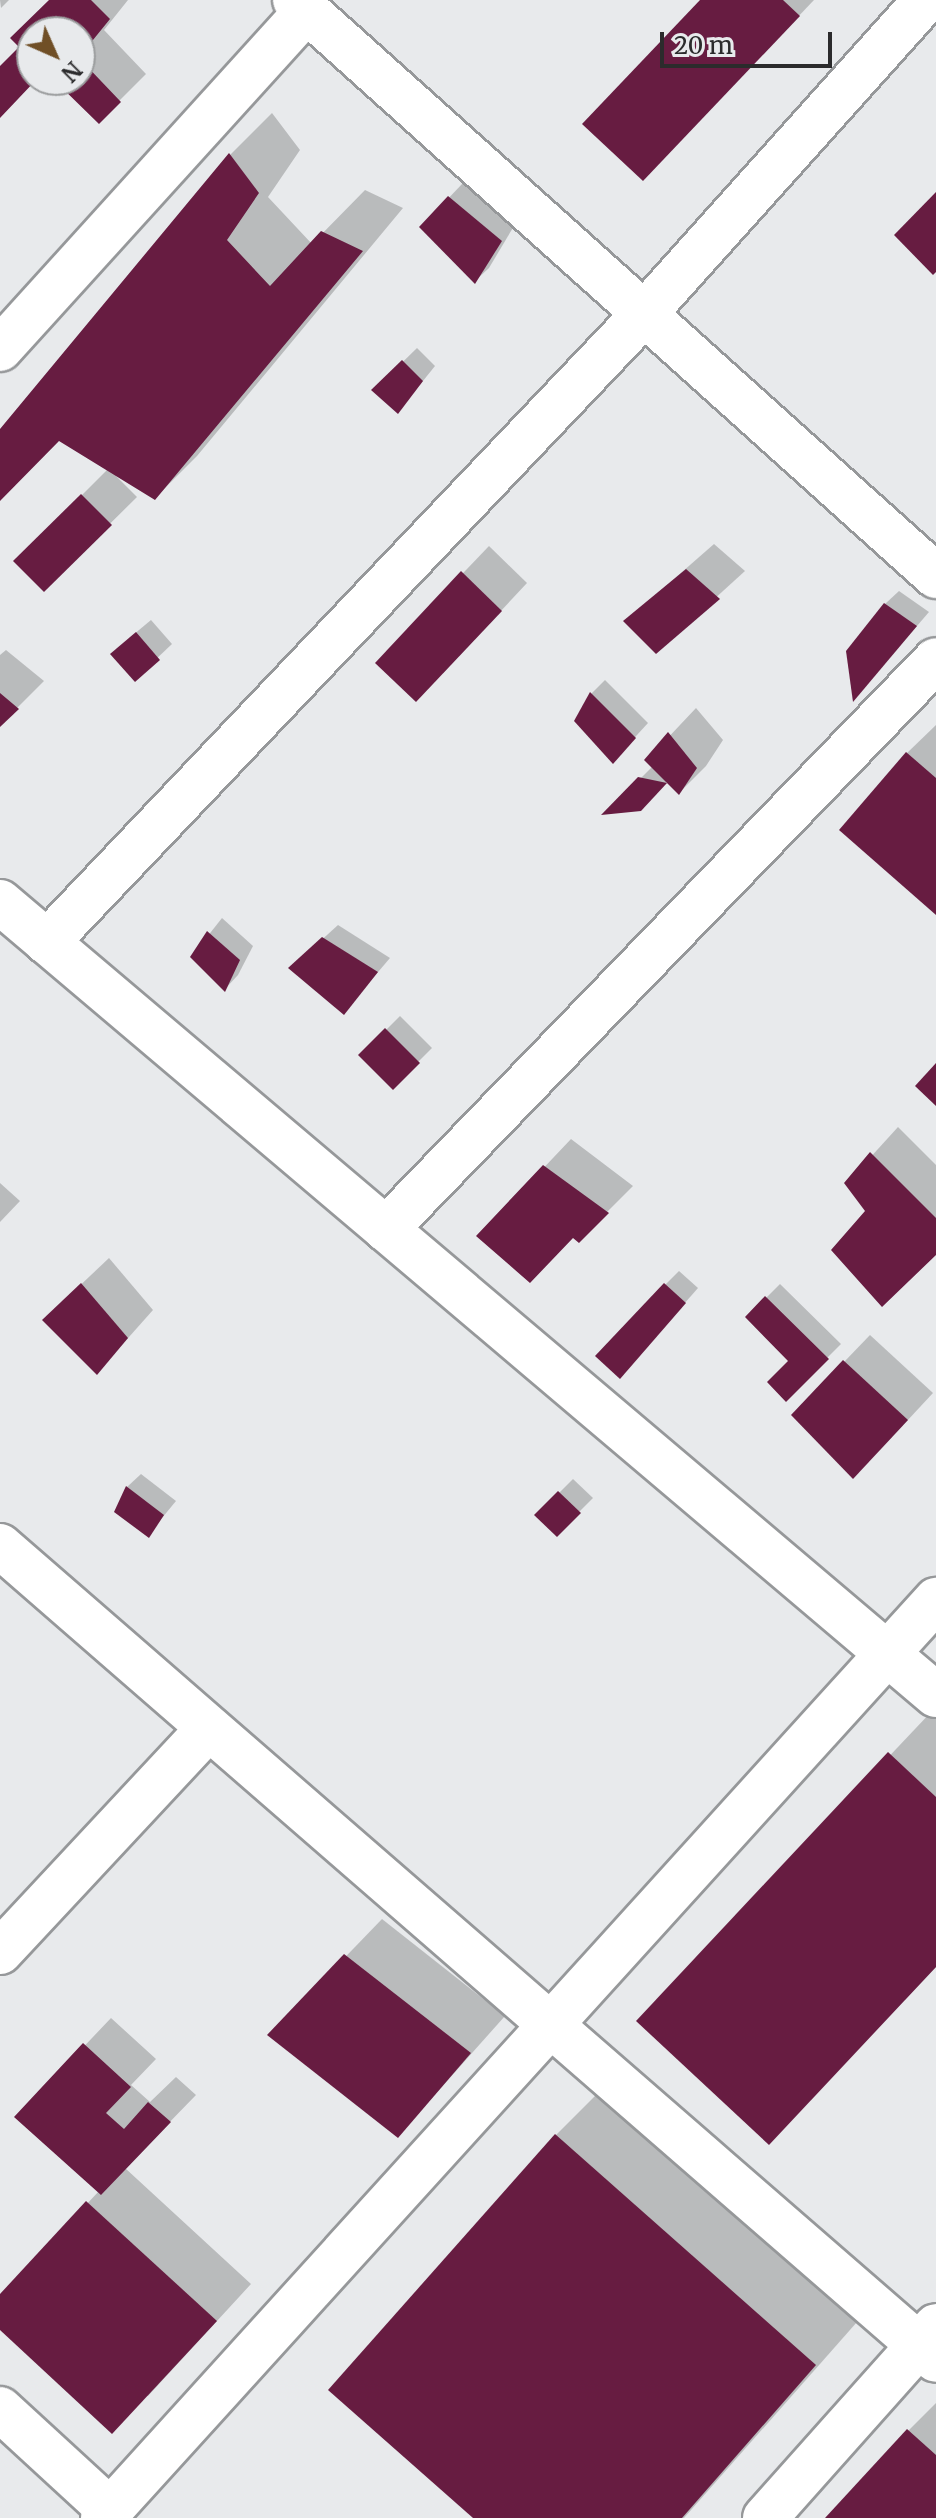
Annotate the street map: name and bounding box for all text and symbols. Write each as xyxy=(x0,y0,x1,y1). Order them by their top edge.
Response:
north arrow xyxy=(16,16,96,96)
scale bar xyxy=(664,16,836,66)
text: 20 m xyxy=(674,30,733,61)
text: N xyxy=(56,56,88,88)

